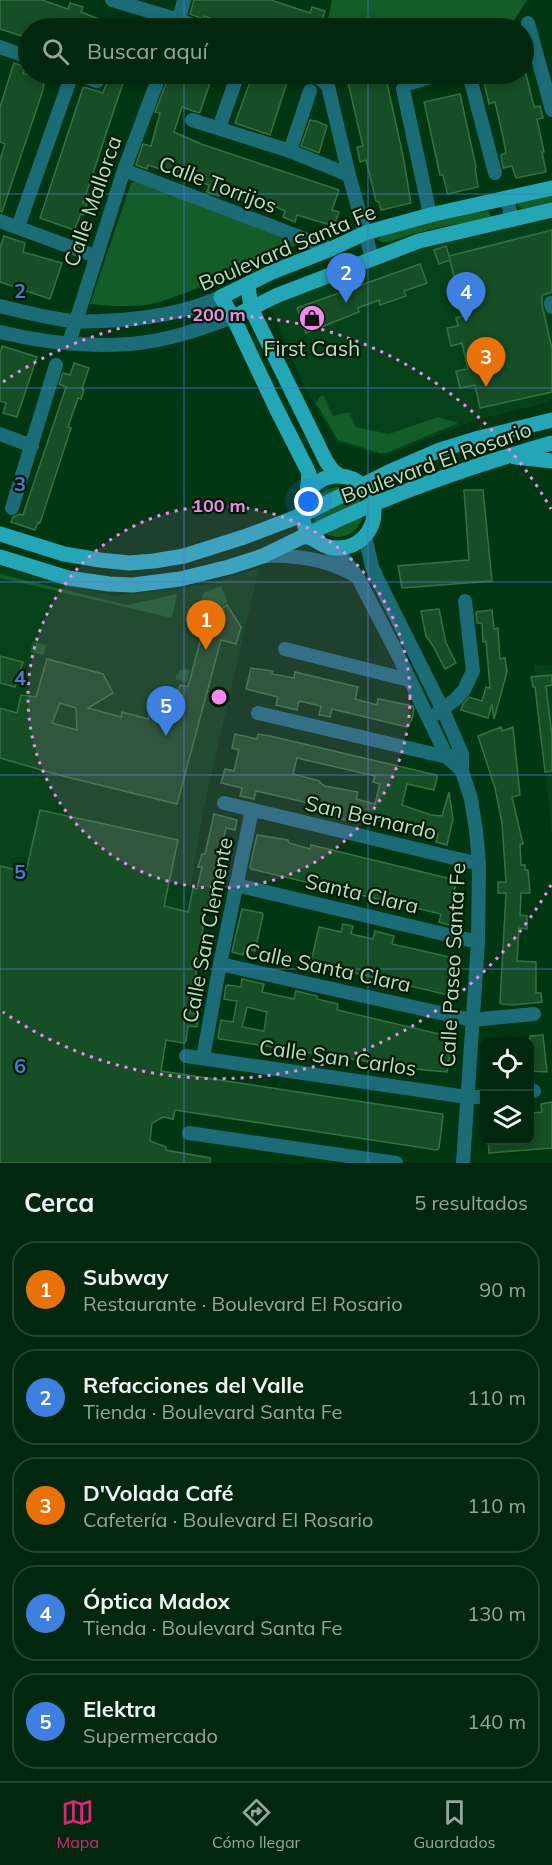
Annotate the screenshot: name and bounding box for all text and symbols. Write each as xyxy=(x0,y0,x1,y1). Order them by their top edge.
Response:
search box xyxy=(18,18,534,84)
icon: search xyxy=(39,35,72,68)
text: Buscar aquí xyxy=(87,37,208,65)
street label: Calle Mallorca xyxy=(57,132,127,270)
street label: Calle Torrijos xyxy=(155,150,281,218)
street label: Boulevard Santa Fe xyxy=(194,198,380,296)
pin: 2 xyxy=(326,254,366,303)
pin: 4 xyxy=(446,272,486,322)
text: 2 xyxy=(14,278,26,303)
text: 200 m xyxy=(192,303,246,326)
shop icon: First Cash xyxy=(297,303,327,333)
place label: First Cash xyxy=(264,335,360,361)
pin: 3 xyxy=(466,338,506,387)
street label: Boulevard El Rosario xyxy=(337,415,535,509)
text: 3 xyxy=(14,471,26,496)
your location xyxy=(294,487,323,516)
text: 100 m xyxy=(192,494,246,517)
pin: 1 xyxy=(186,600,226,650)
text: 4 xyxy=(14,665,26,690)
pin: 5 xyxy=(146,686,186,736)
centre of rings xyxy=(209,687,229,707)
street label: San Bernardo xyxy=(303,789,439,845)
street label: Calle San Clemente xyxy=(176,835,238,1025)
text: 5 xyxy=(14,859,26,884)
street label: Calle Paseo Santa Fe xyxy=(434,862,470,1068)
street label: Santa Clara xyxy=(303,867,421,919)
street label: Calle Santa Clara xyxy=(243,937,413,997)
street label: Calle San Carlos xyxy=(258,1033,418,1081)
map controls xyxy=(480,1037,534,1145)
button: locate xyxy=(480,1037,534,1091)
text: 6 xyxy=(14,1053,26,1078)
button: layers xyxy=(480,1091,534,1145)
text: Cerca xyxy=(24,1186,94,1219)
text: 5 resultados xyxy=(414,1190,528,1215)
text: Subway xyxy=(83,1263,168,1291)
text: 1 xyxy=(40,1277,52,1302)
text: 90 m xyxy=(479,1277,526,1302)
text: Restaurante · Boulevard El Rosario xyxy=(83,1291,403,1316)
text: Refacciones del Valle xyxy=(83,1371,304,1399)
text: 2 xyxy=(40,1385,52,1410)
text: 110 m xyxy=(467,1385,526,1410)
text: Tienda · Boulevard Santa Fe xyxy=(83,1399,342,1424)
text: D'Volada Café xyxy=(83,1479,233,1507)
text: 3 xyxy=(40,1493,52,1518)
text: 110 m xyxy=(467,1493,526,1518)
text: Cafetería · Boulevard El Rosario xyxy=(83,1507,374,1532)
text: Óptica Madox xyxy=(83,1587,230,1615)
text: 4 xyxy=(40,1601,52,1626)
text: 130 m xyxy=(467,1601,526,1626)
text: Tienda · Boulevard Santa Fe xyxy=(83,1615,342,1640)
text: Elektra xyxy=(83,1695,156,1723)
text: 5 xyxy=(40,1709,52,1734)
text: 140 m xyxy=(467,1709,526,1734)
text: Supermercado xyxy=(83,1723,218,1748)
tab: Mapa xyxy=(57,1796,99,1852)
tab: Cómo llegar xyxy=(212,1796,300,1852)
tab: Guardados xyxy=(413,1796,495,1852)

